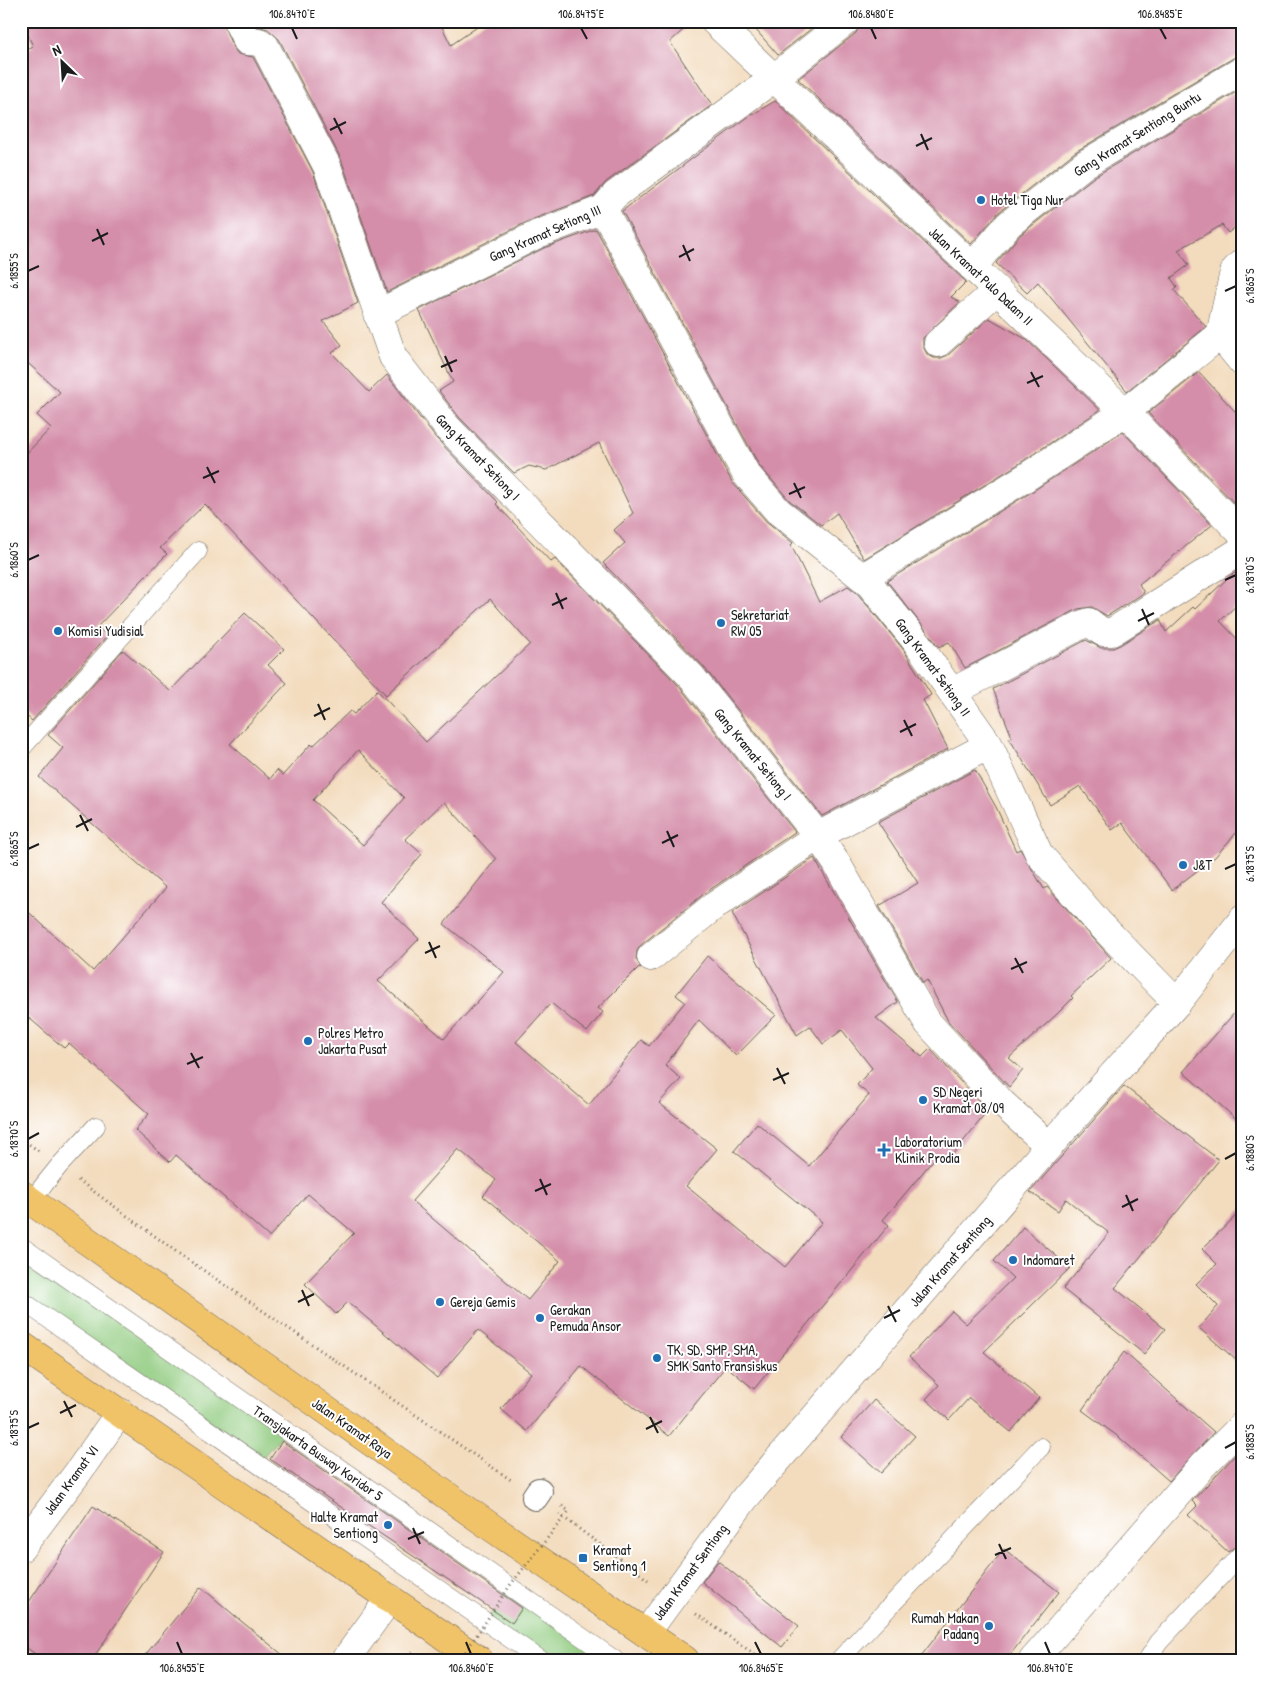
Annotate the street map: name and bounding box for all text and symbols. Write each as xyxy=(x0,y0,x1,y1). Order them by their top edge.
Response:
text: 106.8470°E xyxy=(269,5,316,22)
text: 106.8475°E xyxy=(558,5,605,22)
text: 106.8480°E xyxy=(848,5,894,22)
text: 106.8485°E xyxy=(1137,5,1183,22)
north arrow xyxy=(38,38,88,88)
text: N xyxy=(49,39,64,60)
street label: Gang Kramat Sentiong Buntu xyxy=(1070,87,1205,181)
place label: Hotel Tiga Nur xyxy=(991,190,1064,210)
marker: Hotel Tiga Nur xyxy=(975,194,987,206)
street label: Gang Kramat Setiong III xyxy=(486,199,604,267)
street label: Jalan Kramat Pulo Dalam II xyxy=(925,222,1038,329)
text: 6.1855°S xyxy=(5,253,22,289)
text: 6.1865°S xyxy=(1241,268,1258,304)
street label: Gang Kramat Setiong I xyxy=(431,409,525,505)
text: 6.1860°S xyxy=(5,542,22,578)
text: 6.1870°S xyxy=(1241,556,1258,593)
place label: Sekretariat RW 05 xyxy=(731,605,789,640)
street label: Gang Kramat Setiong II xyxy=(890,614,976,720)
marker: Sekretariat RW 05 xyxy=(715,617,727,629)
place label: Komisi Yudisial xyxy=(68,621,144,640)
marker: Komisi Yudisial xyxy=(52,625,64,637)
street label: Gang Kramat Setiong I xyxy=(709,703,797,805)
text: 6.1865°S xyxy=(5,831,22,867)
text: 6.1875°S xyxy=(1241,845,1258,882)
place label: J&T xyxy=(1193,855,1213,874)
marker: J&T xyxy=(1177,859,1189,871)
place label: Polres Metro Jakarta Pusat xyxy=(318,1023,387,1058)
marker: Polres Metro Jakarta Pusat xyxy=(302,1035,314,1047)
place label: SD Negeri Kramat 08/09 xyxy=(933,1082,1004,1117)
marker: SD Negeri Kramat 08/09 xyxy=(917,1094,929,1106)
text: 6.1870°S xyxy=(5,1120,22,1157)
place label: Laboratorium Klinik Prodia xyxy=(895,1132,962,1167)
text: 6.1880°S xyxy=(1241,1135,1258,1171)
marker: Laboratorium Klinik Prodia xyxy=(877,1143,891,1157)
street label: Jalan Kramat Sentiong xyxy=(905,1211,995,1311)
place label: Indomaret xyxy=(1023,1250,1075,1269)
marker: Indomaret xyxy=(1007,1254,1019,1266)
place label: Gereja Gemis xyxy=(450,1292,516,1312)
marker: Gereja Gemis xyxy=(434,1296,446,1308)
place label: Gerakan Pemuda Ansor xyxy=(550,1300,622,1335)
marker: Gerakan Pemuda Ansor xyxy=(534,1312,546,1324)
place label: TK, SD, SMP, SMA, SMK Santo Fransiskus xyxy=(667,1340,777,1375)
marker: TK, SD, SMP, SMA, SMK Santo Fransiskus xyxy=(651,1352,663,1364)
street label: Jalan Kramat Raya xyxy=(308,1393,397,1463)
street label: Transjakarta Busway Koridor 5 xyxy=(249,1401,387,1506)
text: 6.1875°S xyxy=(5,1409,22,1446)
text: 6.1885°S xyxy=(1241,1424,1258,1460)
street label: Jalan Kramat VI xyxy=(39,1441,102,1518)
place label: Halte Kramat Sentiong xyxy=(311,1507,378,1543)
marker: Halte Kramat Sentiong xyxy=(382,1519,394,1531)
street label: Jalan Kramat Sentiong xyxy=(648,1520,732,1624)
place label: Kramat Sentiong 1 xyxy=(593,1540,646,1576)
marker: Kramat Sentiong 1 xyxy=(577,1552,589,1564)
place label: Rumah Makan Padang xyxy=(911,1608,979,1644)
marker: Rumah Makan Padang xyxy=(983,1620,995,1632)
text: 106.8455°E xyxy=(159,1659,205,1676)
text: 106.8460°E xyxy=(448,1659,494,1676)
text: 106.8465°E xyxy=(739,1659,784,1676)
text: 106.8470°E xyxy=(1027,1659,1074,1676)

